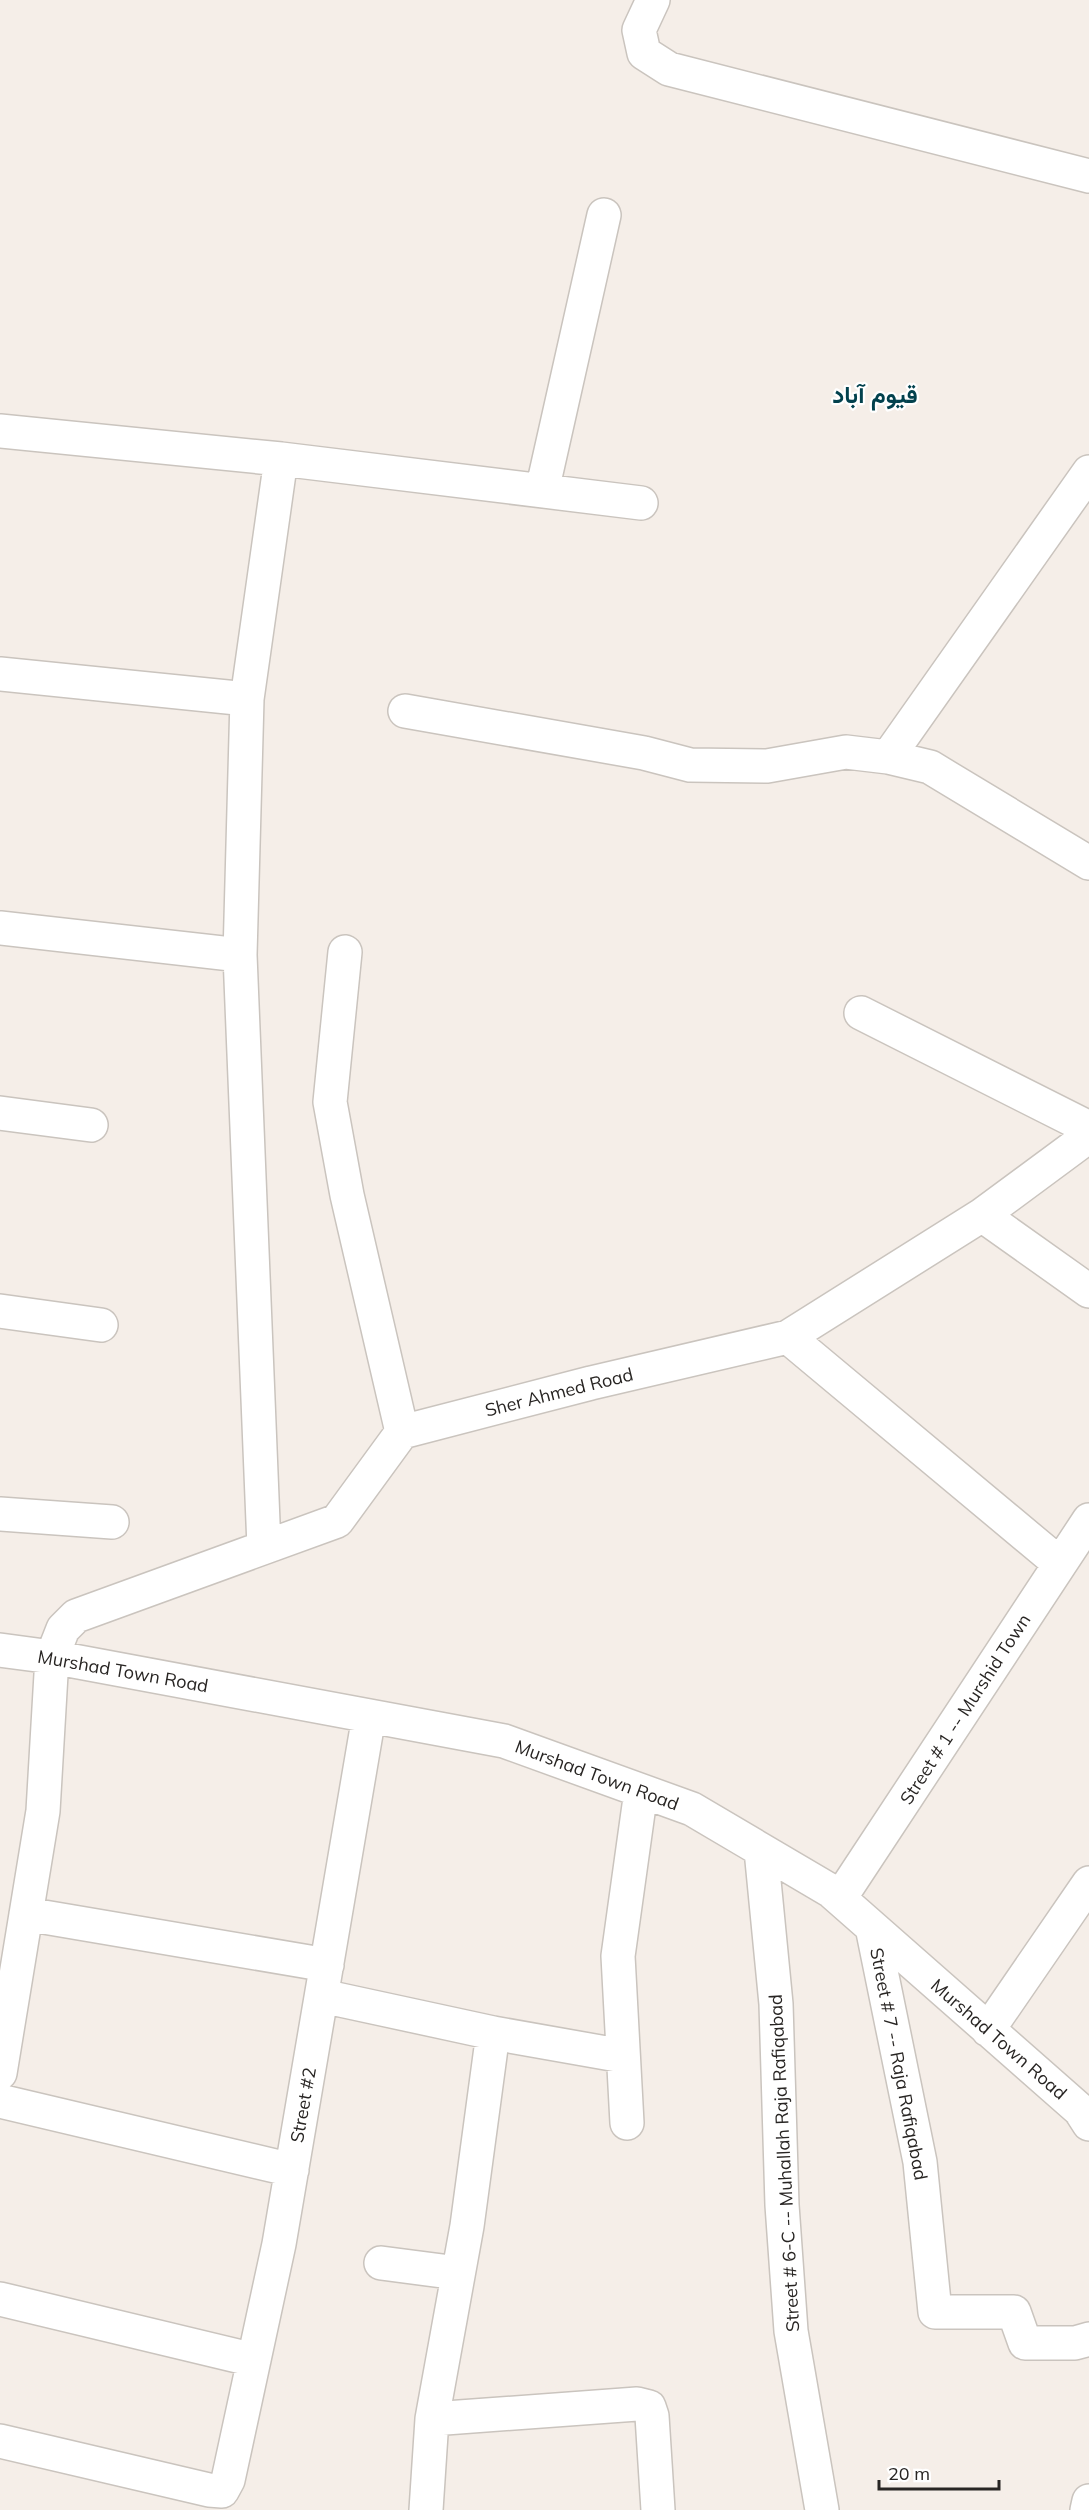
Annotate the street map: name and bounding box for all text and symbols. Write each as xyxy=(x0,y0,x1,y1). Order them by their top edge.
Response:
district label: قیوم آباد xyxy=(832,379,918,411)
street label: Sher Ahmed Road xyxy=(483,1362,635,1422)
street label: Street # 1 -- Murshid Town xyxy=(895,1609,1035,1809)
street label: Murshad Town Road xyxy=(36,1645,210,1697)
street label: Murshad Town Road xyxy=(512,1735,682,1815)
street label: Street # 7 -- Raja Rafiqabad xyxy=(865,1946,933,2182)
street label: Murshad Town Road xyxy=(926,1974,1072,2104)
street label: Street # 6-C -- Muhallah Raja Rafiqabad xyxy=(764,1994,804,2332)
street label: Street #2 xyxy=(285,2066,321,2144)
scale bar xyxy=(879,2453,999,2491)
text: 20 m xyxy=(888,2462,930,2485)

